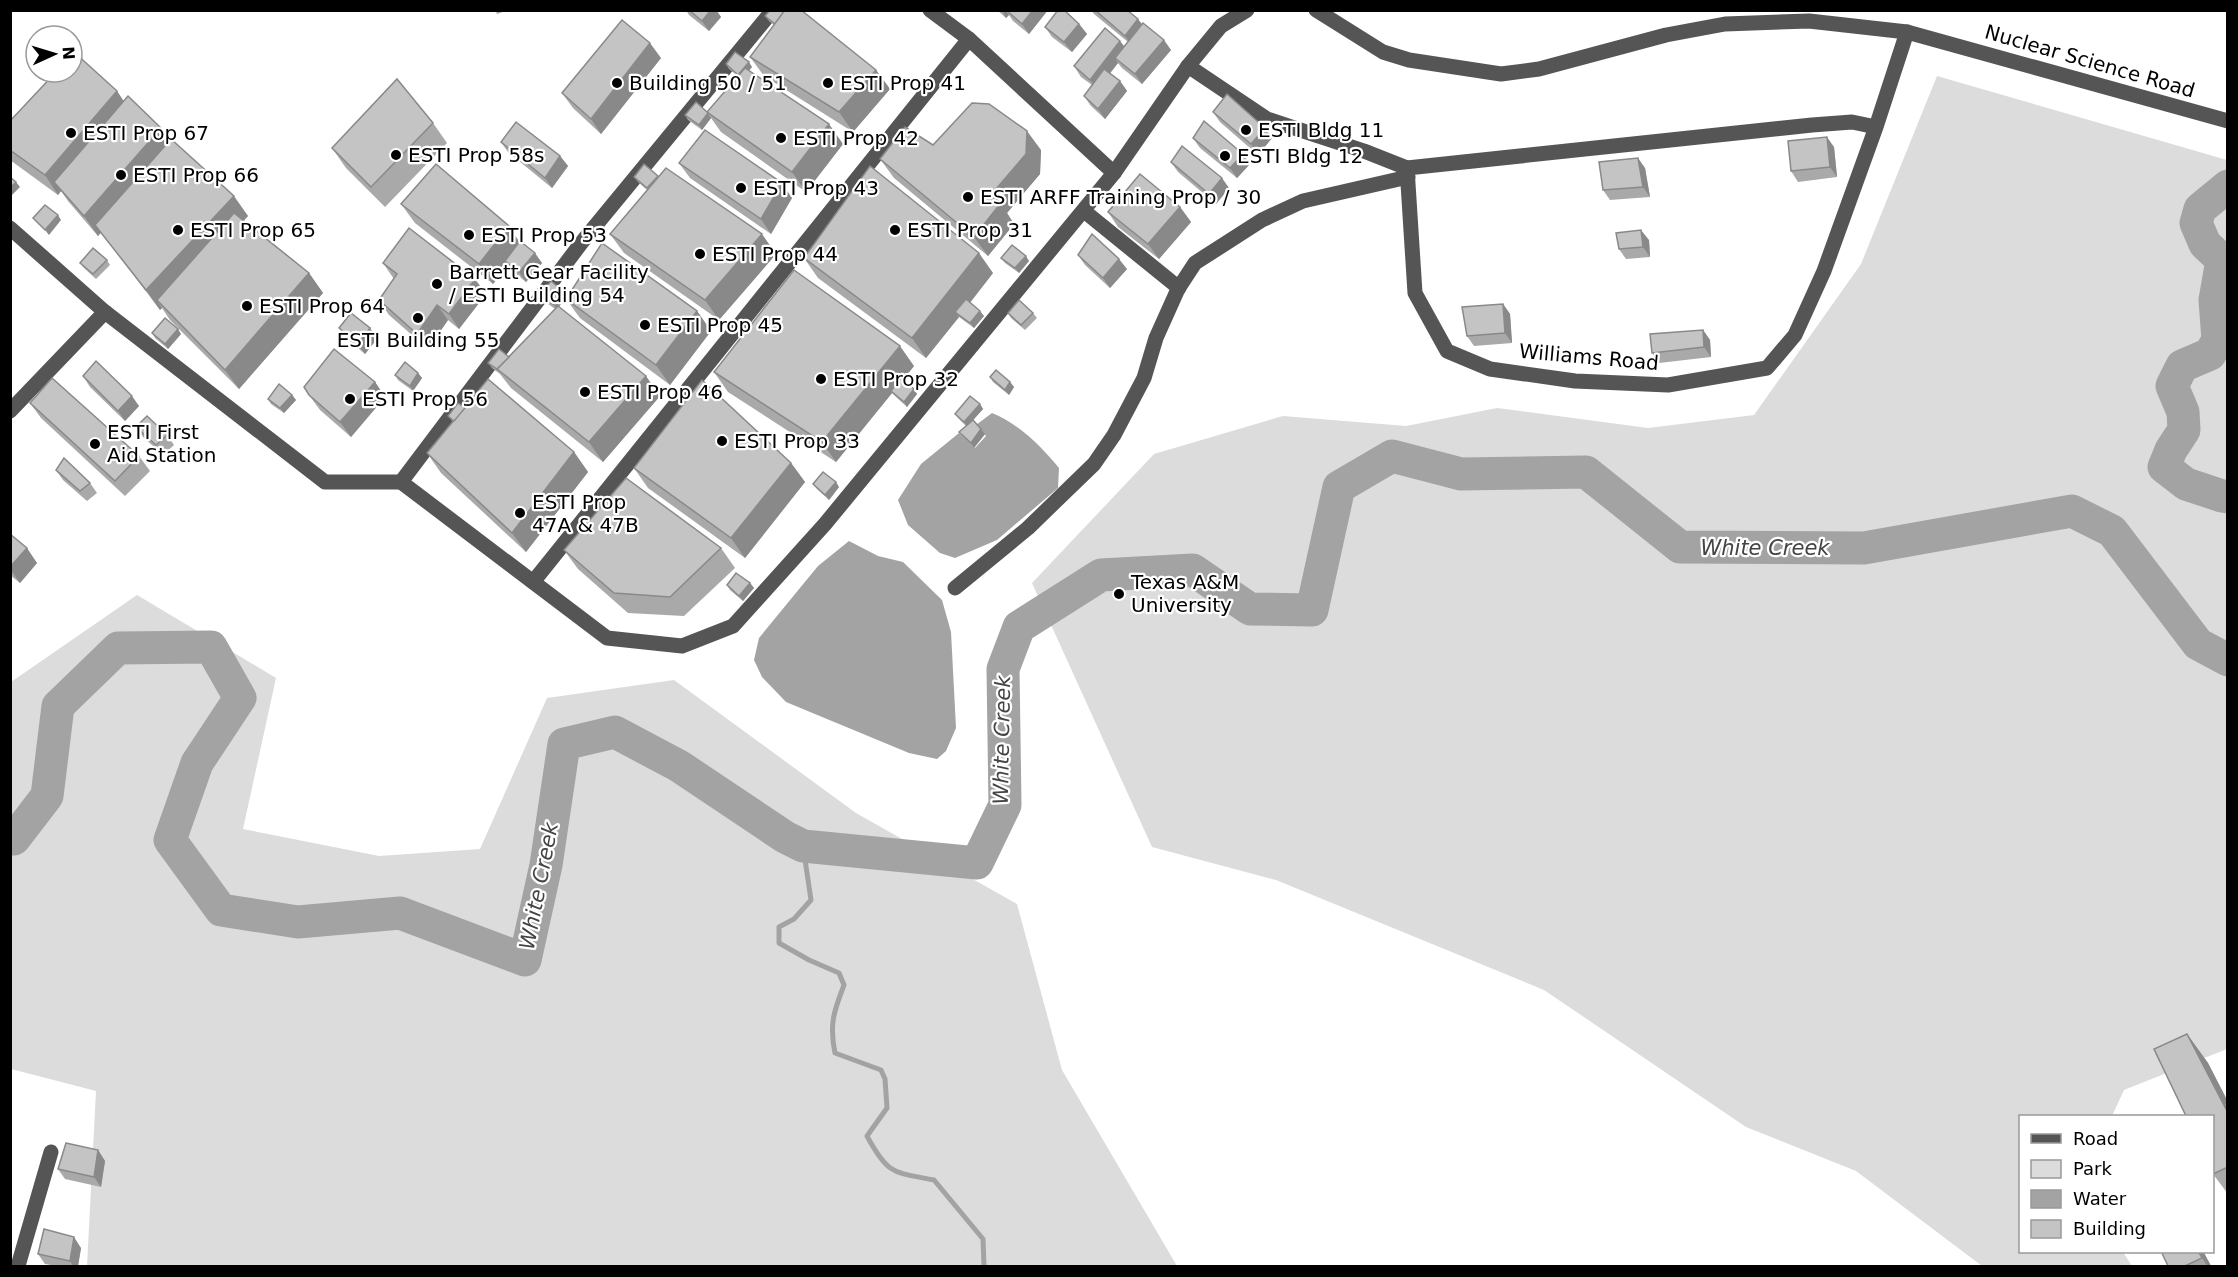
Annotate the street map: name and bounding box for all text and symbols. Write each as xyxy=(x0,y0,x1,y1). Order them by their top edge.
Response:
street label: Nuclear Science Road xyxy=(1982,20,2198,102)
north arrow xyxy=(24,24,84,84)
text: N xyxy=(59,46,78,60)
place label: Building 50 / 51 xyxy=(629,71,787,95)
place label: ESTI Prop 41 xyxy=(840,71,966,95)
marker: Building 50 / 51 xyxy=(610,76,624,90)
marker: ESTI Prop 41 xyxy=(821,76,835,90)
place label: ESTI Bldg 11 xyxy=(1258,118,1384,142)
place label: ESTI Prop 67 xyxy=(83,121,209,145)
marker: ESTI Bldg 11 xyxy=(1239,123,1253,137)
marker: ESTI Prop 67 xyxy=(64,126,78,140)
place label: ESTI Prop 42 xyxy=(793,126,919,150)
marker: ESTI Prop 42 xyxy=(774,131,788,145)
place label: ESTI Prop 58s xyxy=(408,143,544,167)
place label: ESTI Bldg 12 xyxy=(1237,144,1363,168)
marker: ESTI Prop 58s xyxy=(389,148,403,162)
marker: ESTI Bldg 12 xyxy=(1218,149,1232,163)
place label: ESTI Prop 66 xyxy=(133,163,259,187)
marker: ESTI Prop 66 xyxy=(114,168,128,182)
place label: ESTI Prop 43 xyxy=(753,176,879,200)
marker: ESTI Prop 43 xyxy=(734,181,748,195)
place label: ESTI ARFF Training Prop / 30 xyxy=(980,185,1261,209)
marker: ESTI ARFF Training Prop / 30 xyxy=(961,190,975,204)
place label: ESTI Prop 65 xyxy=(190,218,316,242)
place label: ESTI Prop 31 xyxy=(907,218,1033,242)
marker: ESTI Prop 65 xyxy=(171,223,185,237)
place label: ESTI Prop 53 xyxy=(481,223,607,247)
marker: ESTI Prop 31 xyxy=(888,223,902,237)
marker: ESTI Prop 53 xyxy=(462,228,476,242)
place label: ESTI Prop 44 xyxy=(712,242,838,266)
marker: ESTI Prop 44 xyxy=(693,247,707,261)
place label: Barrett Gear Facility / ESTI Building 54 xyxy=(449,260,649,307)
marker: Barrett Gear Facility / ESTI Building 54 xyxy=(430,277,444,291)
place label: ESTI Prop 64 xyxy=(259,294,385,318)
marker: ESTI Prop 64 xyxy=(240,299,254,313)
marker: ESTI Building 55 xyxy=(411,311,425,325)
place label: ESTI Prop 45 xyxy=(657,313,783,337)
marker: ESTI Prop 45 xyxy=(638,318,652,332)
place label: ESTI Building 55 xyxy=(337,328,499,352)
street label: Williams Road xyxy=(1518,339,1660,375)
place label: ESTI Prop 32 xyxy=(833,367,959,391)
marker: ESTI Prop 32 xyxy=(814,372,828,386)
place label: ESTI Prop 46 xyxy=(597,380,723,404)
marker: ESTI Prop 46 xyxy=(578,385,592,399)
place label: ESTI Prop 56 xyxy=(362,387,488,411)
marker: ESTI Prop 56 xyxy=(343,392,357,406)
place label: ESTI First Aid Station xyxy=(107,420,216,467)
place label: ESTI Prop 33 xyxy=(734,429,860,453)
marker: ESTI Prop 33 xyxy=(715,434,729,448)
marker: ESTI First Aid Station xyxy=(88,437,102,451)
place label: ESTI Prop 47A & 47B xyxy=(532,490,639,537)
marker: ESTI Prop 47A & 47B xyxy=(513,506,527,520)
water label: White Creek xyxy=(1700,536,1830,560)
place label: Texas A&M University xyxy=(1130,570,1239,617)
marker: Texas A&M University xyxy=(1112,587,1126,601)
water label: White Creek xyxy=(989,674,1015,805)
water label: White Creek xyxy=(515,820,563,952)
legend xyxy=(2019,1115,2214,1253)
text: Road xyxy=(2073,1128,2118,1149)
text: Park xyxy=(2073,1158,2112,1179)
text: Water xyxy=(2073,1188,2127,1209)
text: Building xyxy=(2073,1218,2146,1239)

